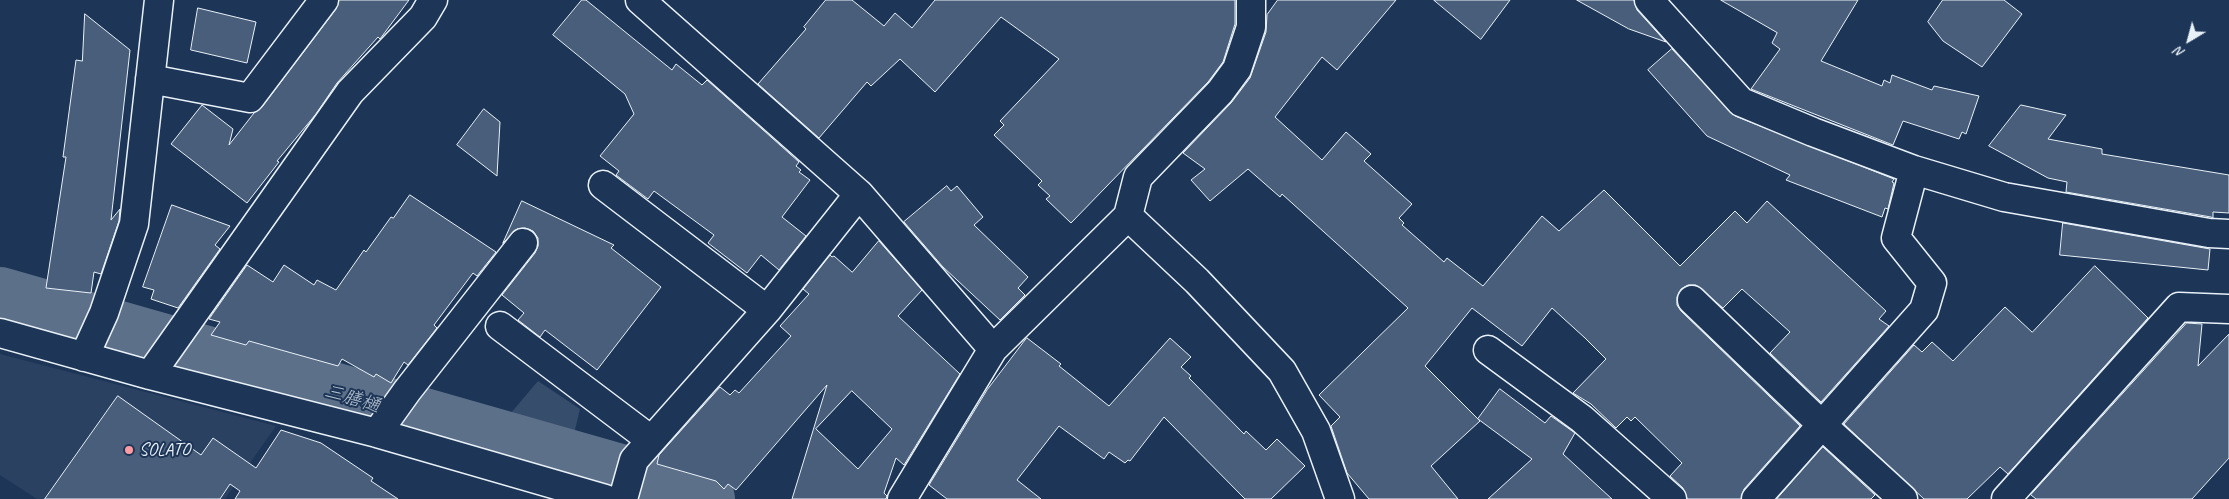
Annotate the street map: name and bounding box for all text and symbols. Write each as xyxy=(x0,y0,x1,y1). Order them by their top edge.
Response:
north arrow xyxy=(2164,15,2214,65)
text: N xyxy=(2171,43,2188,62)
water label: 三膳樋 xyxy=(321,380,383,418)
place label: SOLATO xyxy=(139,439,190,461)
marker: SOLATO xyxy=(123,444,135,456)

